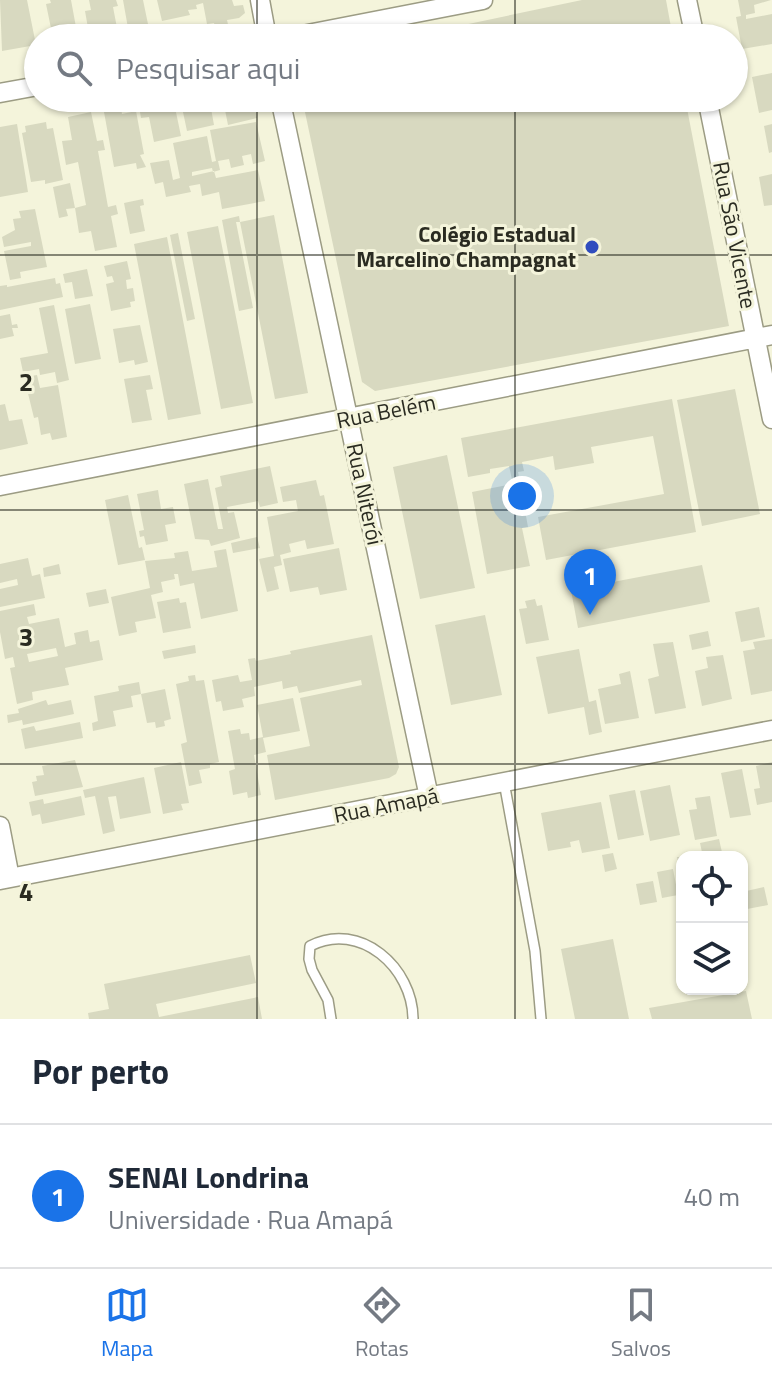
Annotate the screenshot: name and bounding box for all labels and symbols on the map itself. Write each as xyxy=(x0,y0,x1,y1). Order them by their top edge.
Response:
street label: Rua São Vicente xyxy=(704,159,766,311)
place label: Colégio Estadual Marcelino Champagnat xyxy=(356,217,576,276)
marker: Colégio Estadual Marcelino Champagnat xyxy=(583,238,601,256)
text: 2 xyxy=(19,362,33,401)
street label: Rua Belém xyxy=(334,385,438,437)
street label: Rua Niterói xyxy=(338,440,392,548)
your location xyxy=(502,476,542,516)
pin: 1 xyxy=(564,549,616,615)
text: 3 xyxy=(19,617,33,656)
street label: Rua Amapá xyxy=(331,778,441,832)
text: 4 xyxy=(19,872,33,911)

